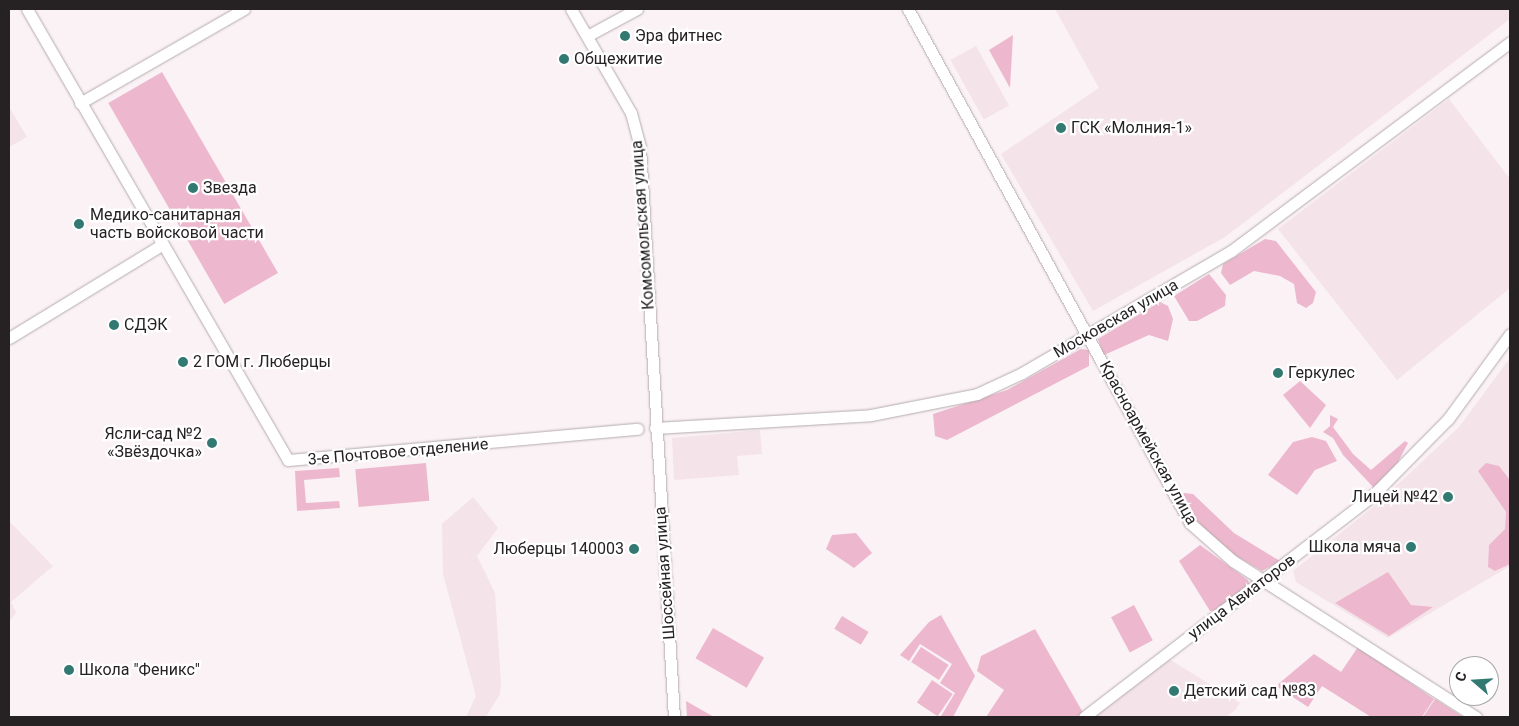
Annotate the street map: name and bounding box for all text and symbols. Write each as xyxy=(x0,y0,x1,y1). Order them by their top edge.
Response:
place label: Эра фитнес xyxy=(635,26,722,46)
marker: Эра фитнес xyxy=(619,30,631,42)
place label: Общежитие xyxy=(574,49,662,69)
marker: Общежитие xyxy=(558,53,570,65)
place label: ГСК «Молния-1» xyxy=(1071,118,1192,138)
marker: ГСК «Молния-1» xyxy=(1055,122,1067,134)
street label: Комсомольская улица xyxy=(628,140,658,310)
place label: Звезда xyxy=(203,178,257,198)
marker: Звезда xyxy=(187,182,199,194)
place label: Медико-санитарная часть войсковой части xyxy=(90,205,264,243)
marker: Медико-санитарная часть войсковой части xyxy=(72,217,86,231)
street label: Московская улица xyxy=(1050,276,1182,362)
place label: СДЭК xyxy=(124,315,168,335)
marker: СДЭК xyxy=(108,319,120,331)
place label: 2 ГОМ г. Люберцы xyxy=(193,352,331,372)
marker: 2 ГОМ г. Люберцы xyxy=(177,356,189,368)
street label: Красноармейская улица xyxy=(1095,358,1201,528)
place label: Геркулес xyxy=(1288,363,1355,383)
marker: Геркулес xyxy=(1272,367,1284,379)
place label: Ясли-сад №2 «Звёздочка» xyxy=(104,424,202,462)
street label: 3-е Почтовое отделение xyxy=(307,435,489,469)
marker: Ясли-сад №2 «Звёздочка» xyxy=(206,437,218,449)
place label: Лицей №42 xyxy=(1352,487,1438,507)
marker: Лицей №42 xyxy=(1442,491,1454,503)
street label: Шоссейная улица xyxy=(651,506,679,640)
place label: Школа мяча xyxy=(1308,537,1401,557)
place label: Люберцы 140003 xyxy=(493,539,624,559)
marker: Школа мяча xyxy=(1405,541,1417,553)
marker: Люберцы 140003 xyxy=(628,543,640,555)
street label: улица Авиаторов xyxy=(1185,551,1299,643)
north arrow xyxy=(1449,656,1499,706)
place label: Школа "Феникс" xyxy=(79,660,200,680)
marker: Школа "Феникс" xyxy=(63,664,75,676)
text: С xyxy=(1452,670,1470,683)
place label: Детский сад №83 xyxy=(1184,681,1316,701)
marker: Детский сад №83 xyxy=(1168,685,1180,697)

